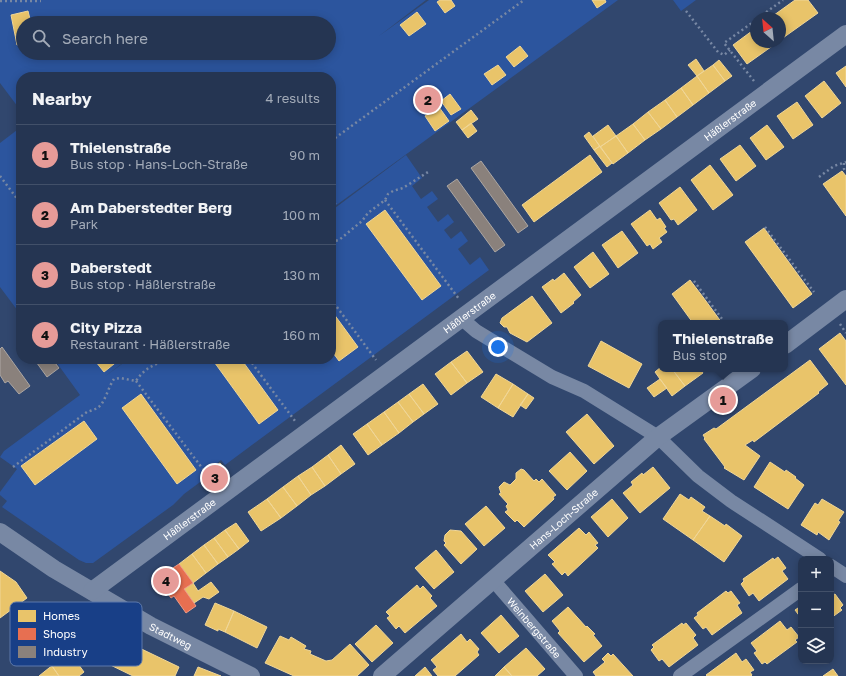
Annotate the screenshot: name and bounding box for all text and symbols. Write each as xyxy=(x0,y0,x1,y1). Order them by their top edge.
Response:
north arrow xyxy=(750,12,786,48)
search box xyxy=(16,16,336,60)
icon: search xyxy=(30,27,52,49)
text: Search here xyxy=(62,29,148,47)
pin: 2 xyxy=(415,85,441,115)
text: Nearby xyxy=(32,88,92,109)
text: 4 results xyxy=(266,90,320,106)
street label: Häßlerstraße xyxy=(701,96,759,143)
text: Thielenstraße xyxy=(70,138,171,156)
text: 1 xyxy=(42,147,48,163)
text: 90 m xyxy=(289,147,320,163)
text: Bus stop · Hans-Loch-Straße xyxy=(70,156,248,172)
text: Am Daberstedter Berg xyxy=(70,198,232,216)
text: 2 xyxy=(41,207,49,223)
text: 100 m xyxy=(283,207,320,223)
text: Park xyxy=(70,216,98,232)
text: Daberstedt xyxy=(70,258,152,276)
text: 3 xyxy=(41,267,49,283)
text: 130 m xyxy=(283,267,320,283)
text: Bus stop · Häßlerstraße xyxy=(70,276,216,292)
street label: Häßlerstraße xyxy=(441,289,498,336)
text: City Pizza xyxy=(70,318,142,336)
popup xyxy=(658,320,788,372)
text: 4 xyxy=(41,327,49,343)
text: 160 m xyxy=(283,327,320,343)
text: Thielenstraße xyxy=(672,329,774,347)
text: Restaurant · Häßlerstraße xyxy=(70,336,230,352)
your location xyxy=(488,337,508,357)
text: Bus stop xyxy=(672,347,727,363)
pin: 1 xyxy=(710,385,736,415)
pin: 3 xyxy=(202,463,228,493)
street label: Hans-Loch-Straße xyxy=(527,486,600,552)
street label: Häßlerstraße xyxy=(161,496,218,542)
map controls xyxy=(798,556,834,664)
button: + xyxy=(798,556,834,592)
pin: 4 xyxy=(153,566,179,596)
button: − xyxy=(798,592,834,628)
street label: Weinbergstraße xyxy=(505,595,564,661)
legend xyxy=(10,602,142,666)
text: Homes xyxy=(43,609,80,622)
street label: Stadtweg xyxy=(147,620,194,652)
text: Shops xyxy=(43,627,76,640)
button: layers xyxy=(798,628,834,664)
text: Industry xyxy=(43,645,88,658)

